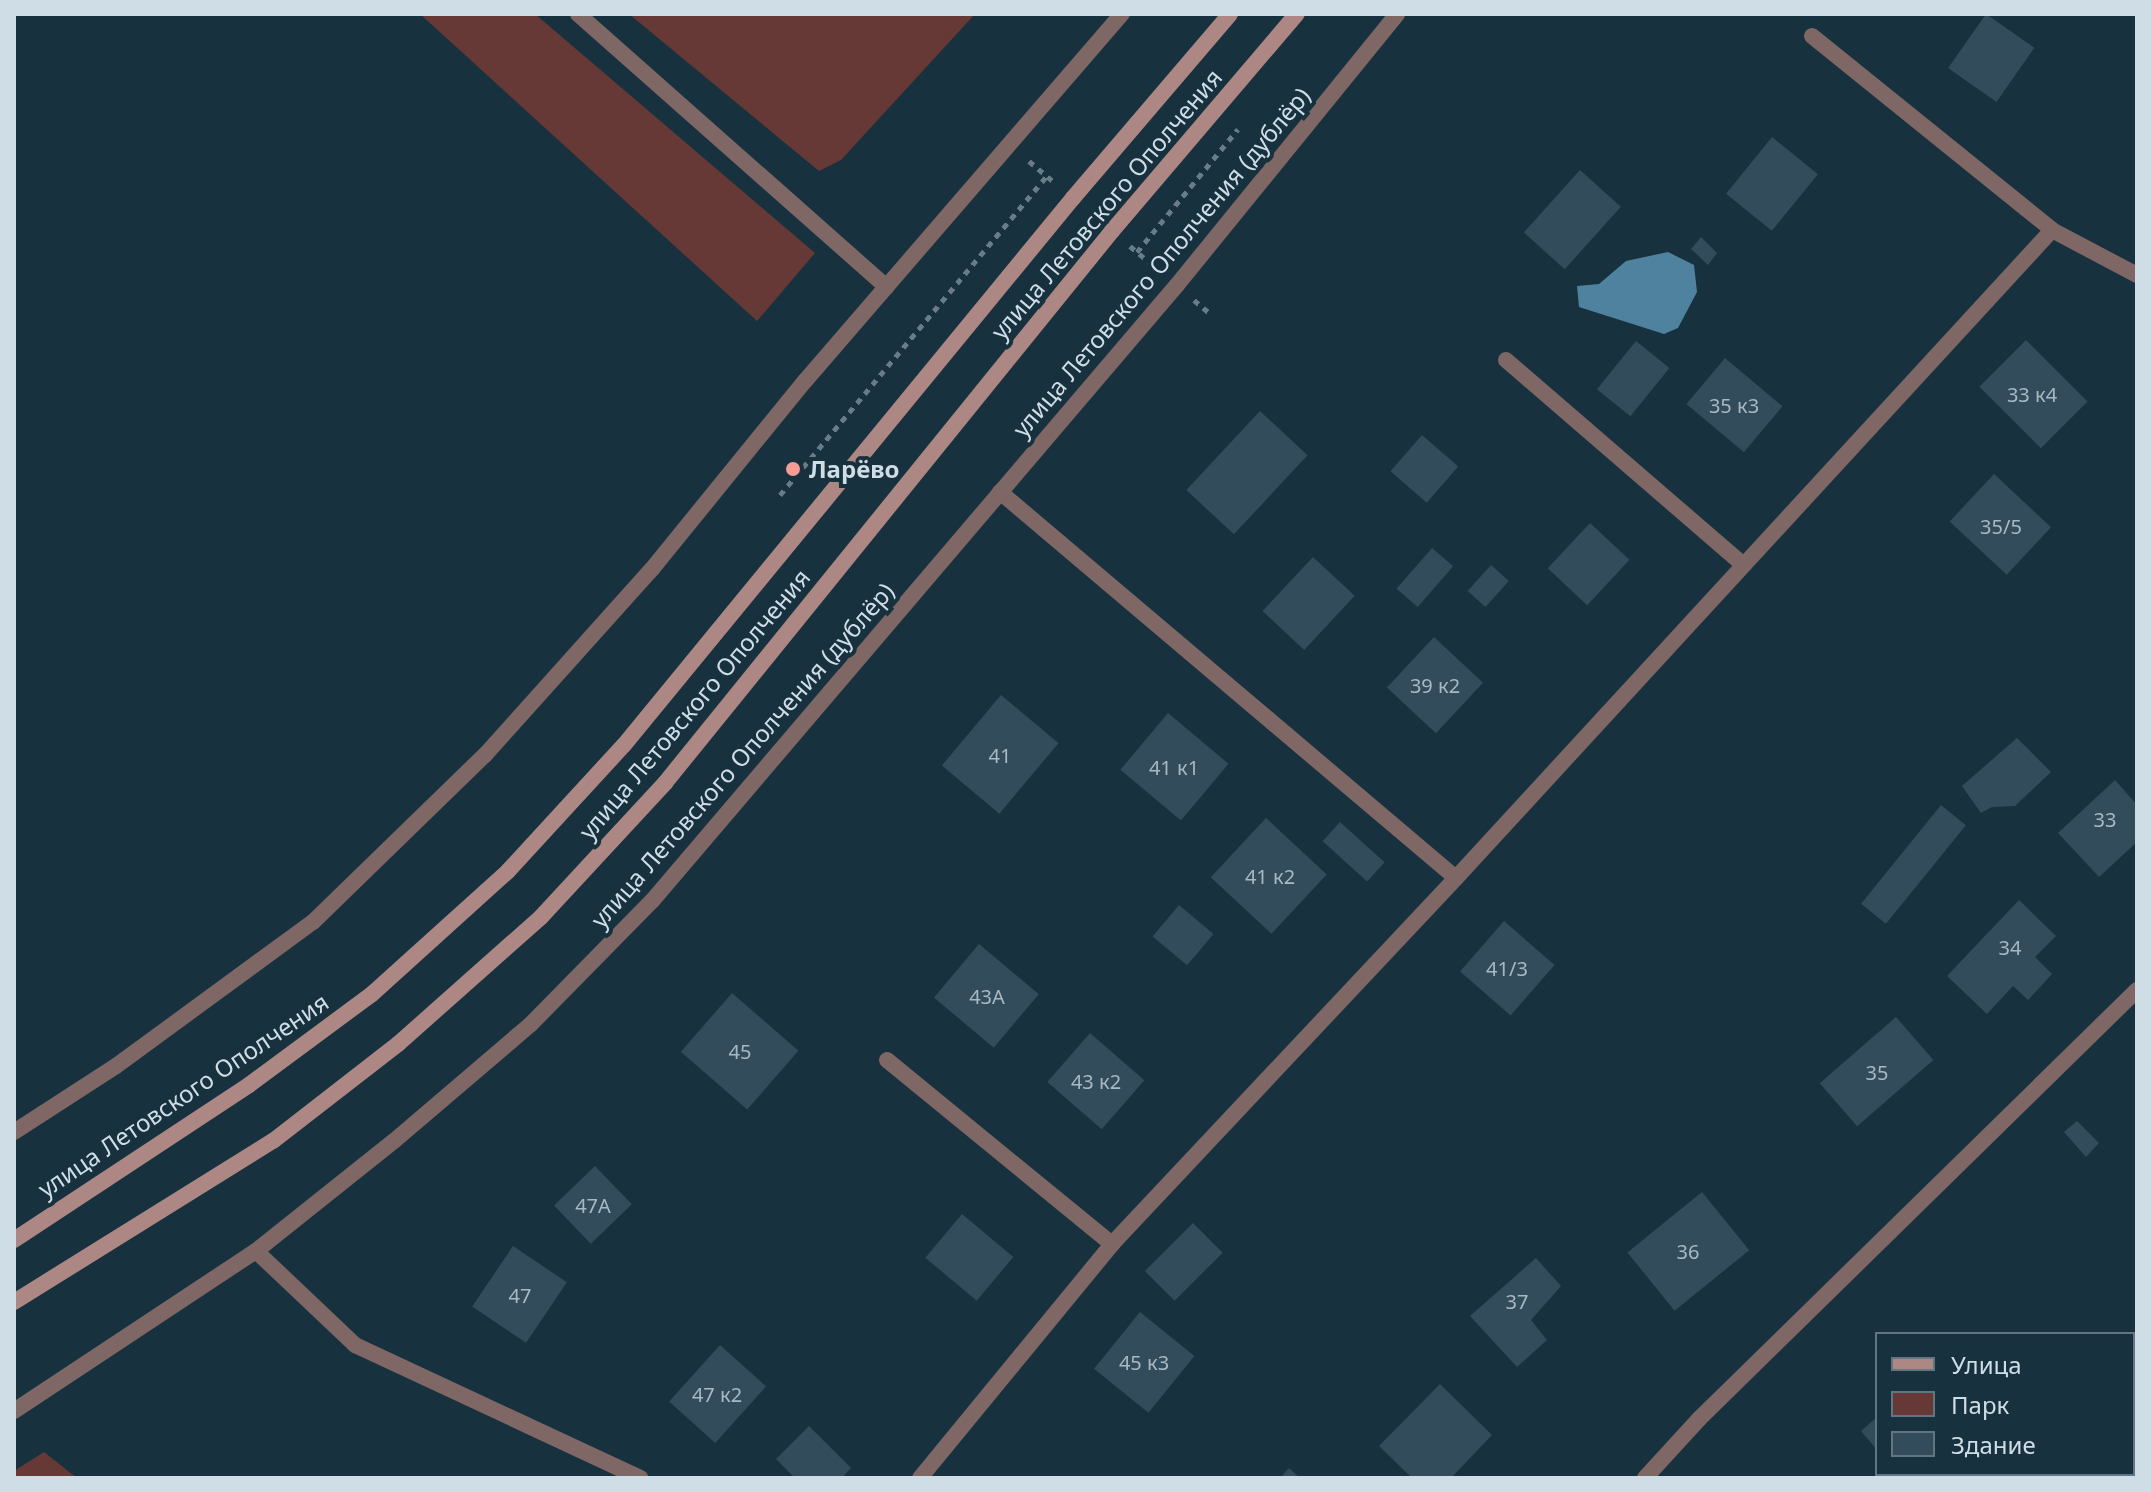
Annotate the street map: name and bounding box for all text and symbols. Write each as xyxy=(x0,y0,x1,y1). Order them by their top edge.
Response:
street label: улица Летовского Ополчения xyxy=(984,63,1228,345)
street label: улица Летовского Ополчения (дублёр) xyxy=(1006,81,1316,443)
house number: 33 к4 xyxy=(2007,382,2057,406)
house number: 35 к3 xyxy=(1709,393,1759,417)
place label: Ларёво xyxy=(809,455,899,483)
marker: Ларёво xyxy=(784,460,802,478)
house number: 35/5 xyxy=(1980,514,2022,538)
street label: улица Летовского Ополчения xyxy=(572,563,816,845)
street label: улица Летовского Ополчения (дублёр) xyxy=(584,577,900,933)
house number: 39 к2 xyxy=(1410,673,1460,697)
house number: 41 xyxy=(989,743,1011,767)
house number: 41 к1 xyxy=(1149,755,1199,779)
house number: 33 xyxy=(2094,807,2116,831)
house number: 41 к2 xyxy=(1245,864,1295,888)
house number: 34 xyxy=(1999,935,2021,959)
house number: 41/3 xyxy=(1486,956,1528,980)
house number: 43А xyxy=(969,984,1005,1008)
street label: улица Летовского Ополчения xyxy=(32,987,334,1203)
house number: 45 xyxy=(729,1039,751,1063)
house number: 35 xyxy=(1866,1060,1888,1084)
house number: 43 к2 xyxy=(1071,1069,1121,1093)
house number: 47А xyxy=(575,1193,611,1217)
house number: 36 xyxy=(1677,1239,1699,1263)
house number: 47 xyxy=(509,1283,531,1307)
house number: 37 xyxy=(1506,1289,1528,1313)
legend xyxy=(1875,1332,2135,1476)
text: Улица xyxy=(1951,1348,2022,1381)
house number: 45 к3 xyxy=(1119,1350,1169,1374)
house number: 47 к2 xyxy=(692,1382,742,1406)
text: Парк xyxy=(1951,1388,2009,1421)
text: Здание xyxy=(1951,1428,2036,1461)

